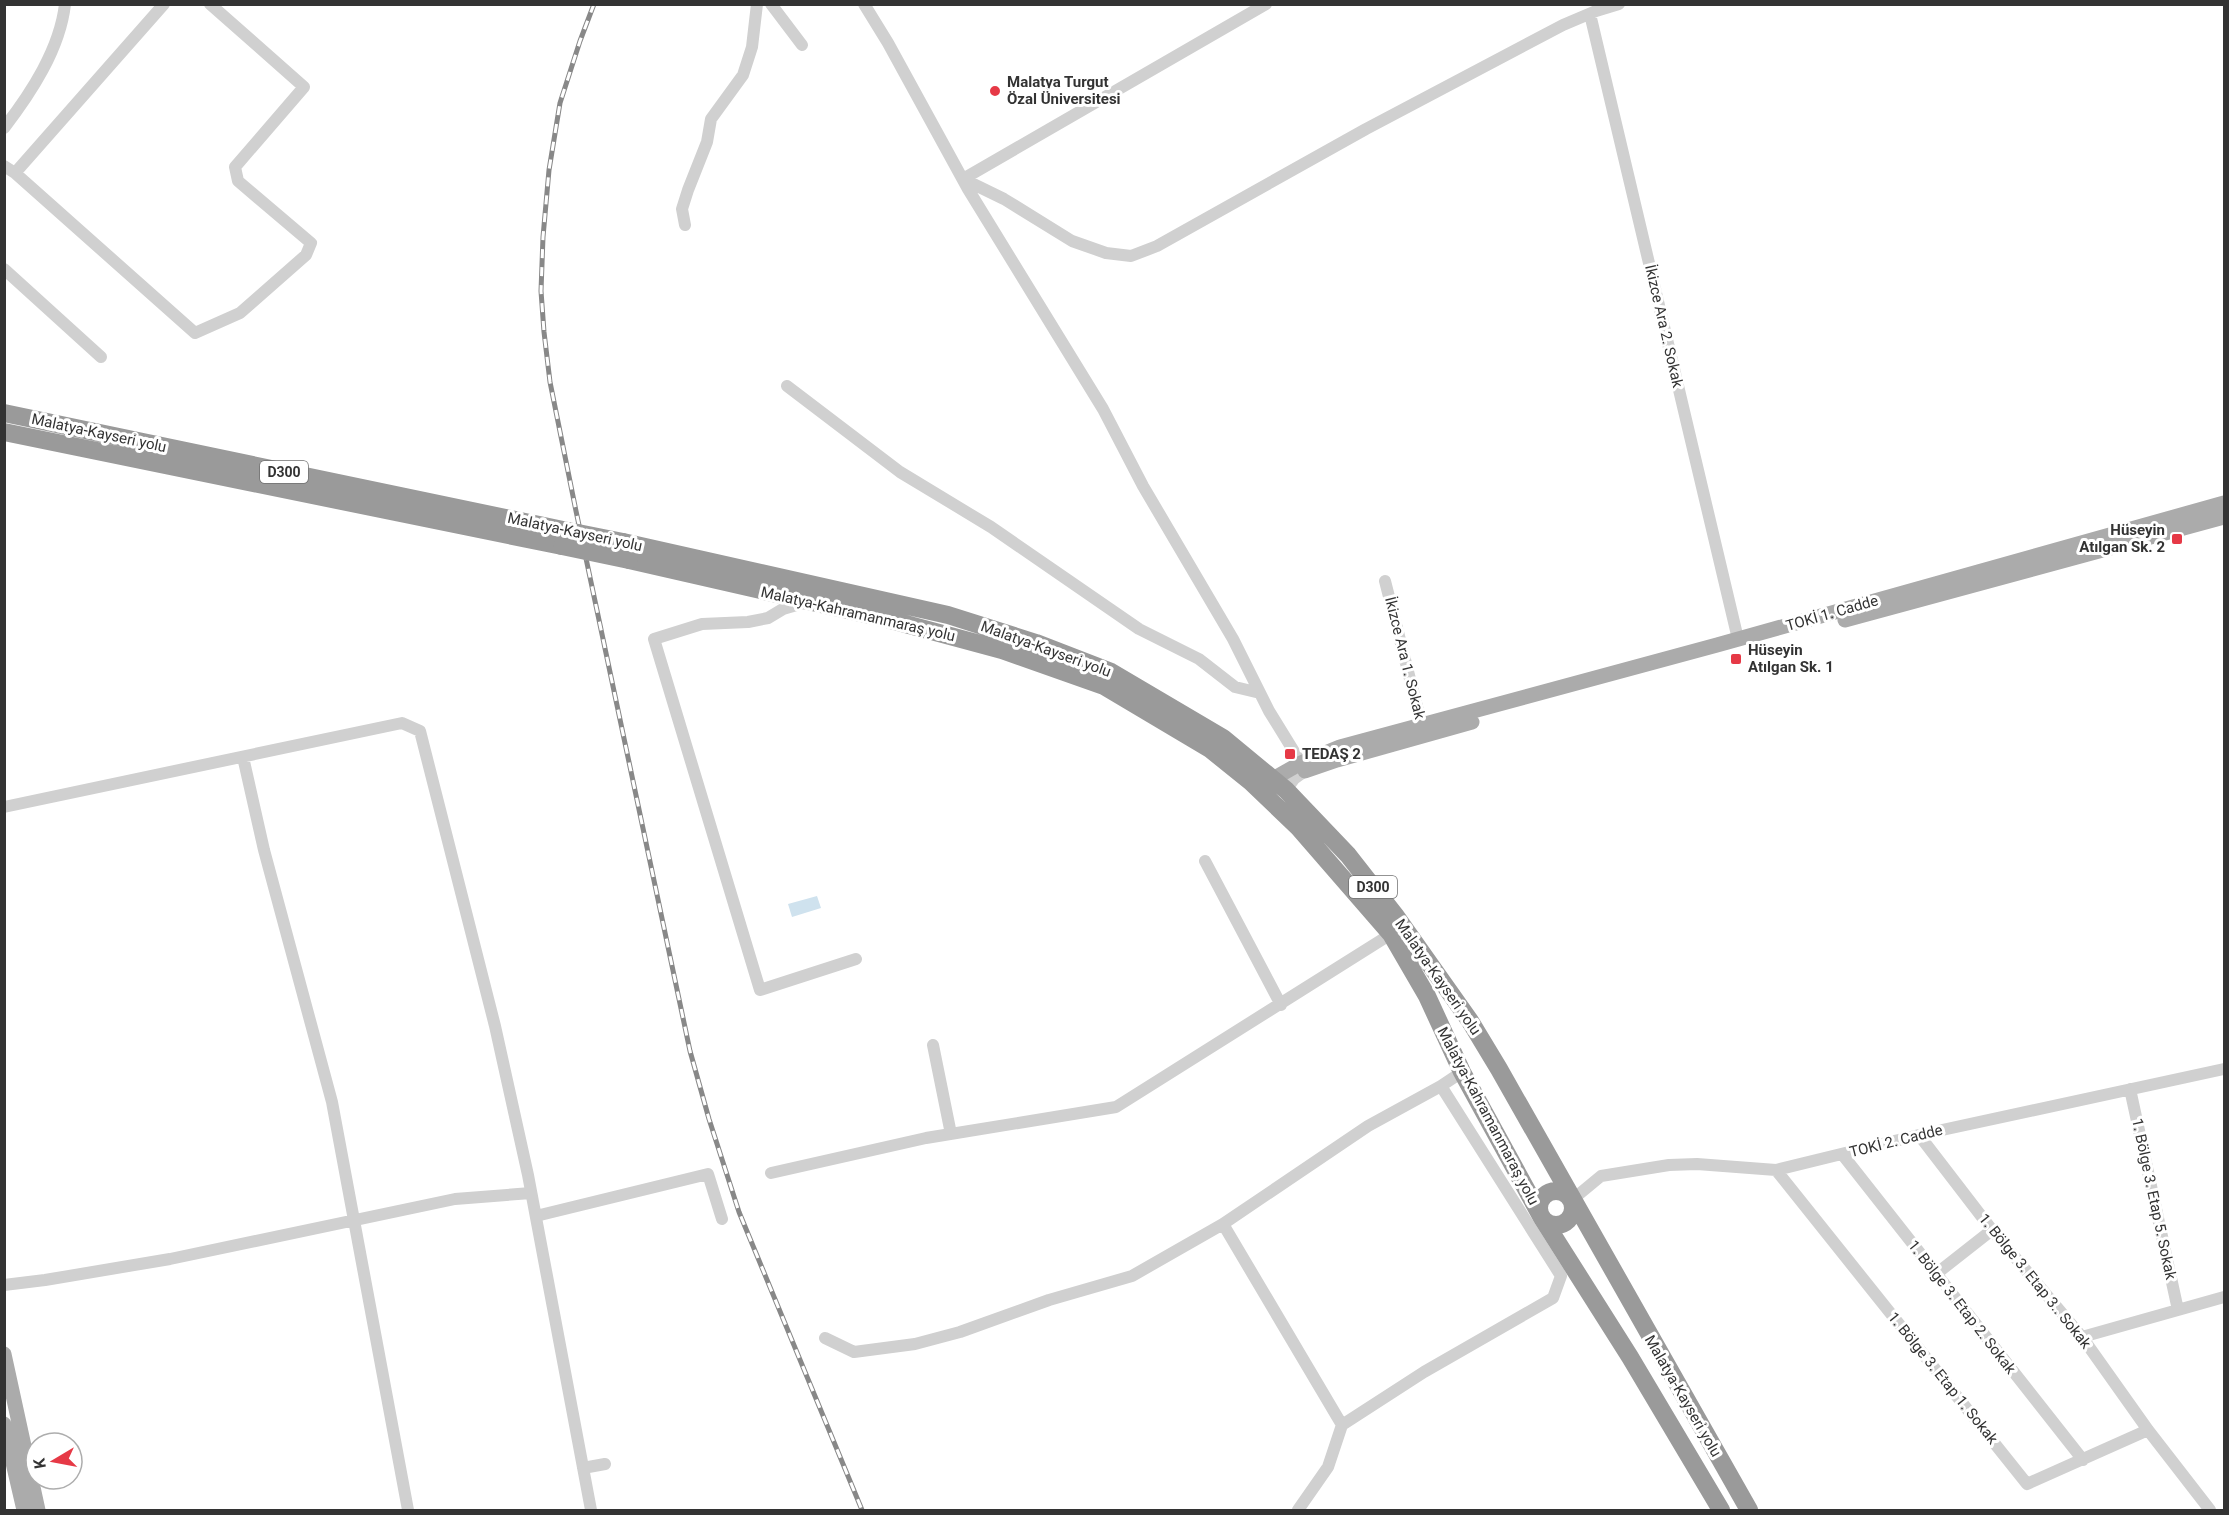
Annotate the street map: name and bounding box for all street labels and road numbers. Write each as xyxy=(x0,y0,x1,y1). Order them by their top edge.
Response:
street label: İkizce Ara 2. Sokak xyxy=(1641,263,1687,390)
street label: Malatya-Kayseri yolu xyxy=(30,410,168,456)
road number: D300 xyxy=(260,461,308,483)
street label: Malatya-Kayseri yolu xyxy=(506,509,644,555)
street label: Malatya-Kahramanmaraş yolu xyxy=(759,583,957,645)
street label: TOKİ 1. Cadde xyxy=(1784,591,1880,635)
street label: İkizce Ara 1. Sokak xyxy=(1381,595,1429,721)
street label: Malatya-Kayseri yolu xyxy=(978,617,1114,681)
road number: D300 xyxy=(1349,876,1397,898)
street label: Malatya-Kayseri yolu xyxy=(1391,916,1485,1038)
street label: Malatya-Kahramanmaraş yolu xyxy=(1433,1024,1543,1208)
street label: 1. Bölge 3. Etap 5. Sokak xyxy=(2128,1117,2180,1282)
street label: TOKİ 2. Cadde xyxy=(1848,1121,1944,1161)
street label: 1. Bölge 3. Etap 3.. Sokak xyxy=(1975,1210,2095,1352)
street label: 1. Bölge 3. Etap 2. Sokak xyxy=(1904,1237,2020,1378)
street label: 1. Bölge 3. Etap 1. Sokak xyxy=(1884,1308,2002,1448)
street label: Malatya-Kayseri yolu xyxy=(1641,1332,1725,1460)

